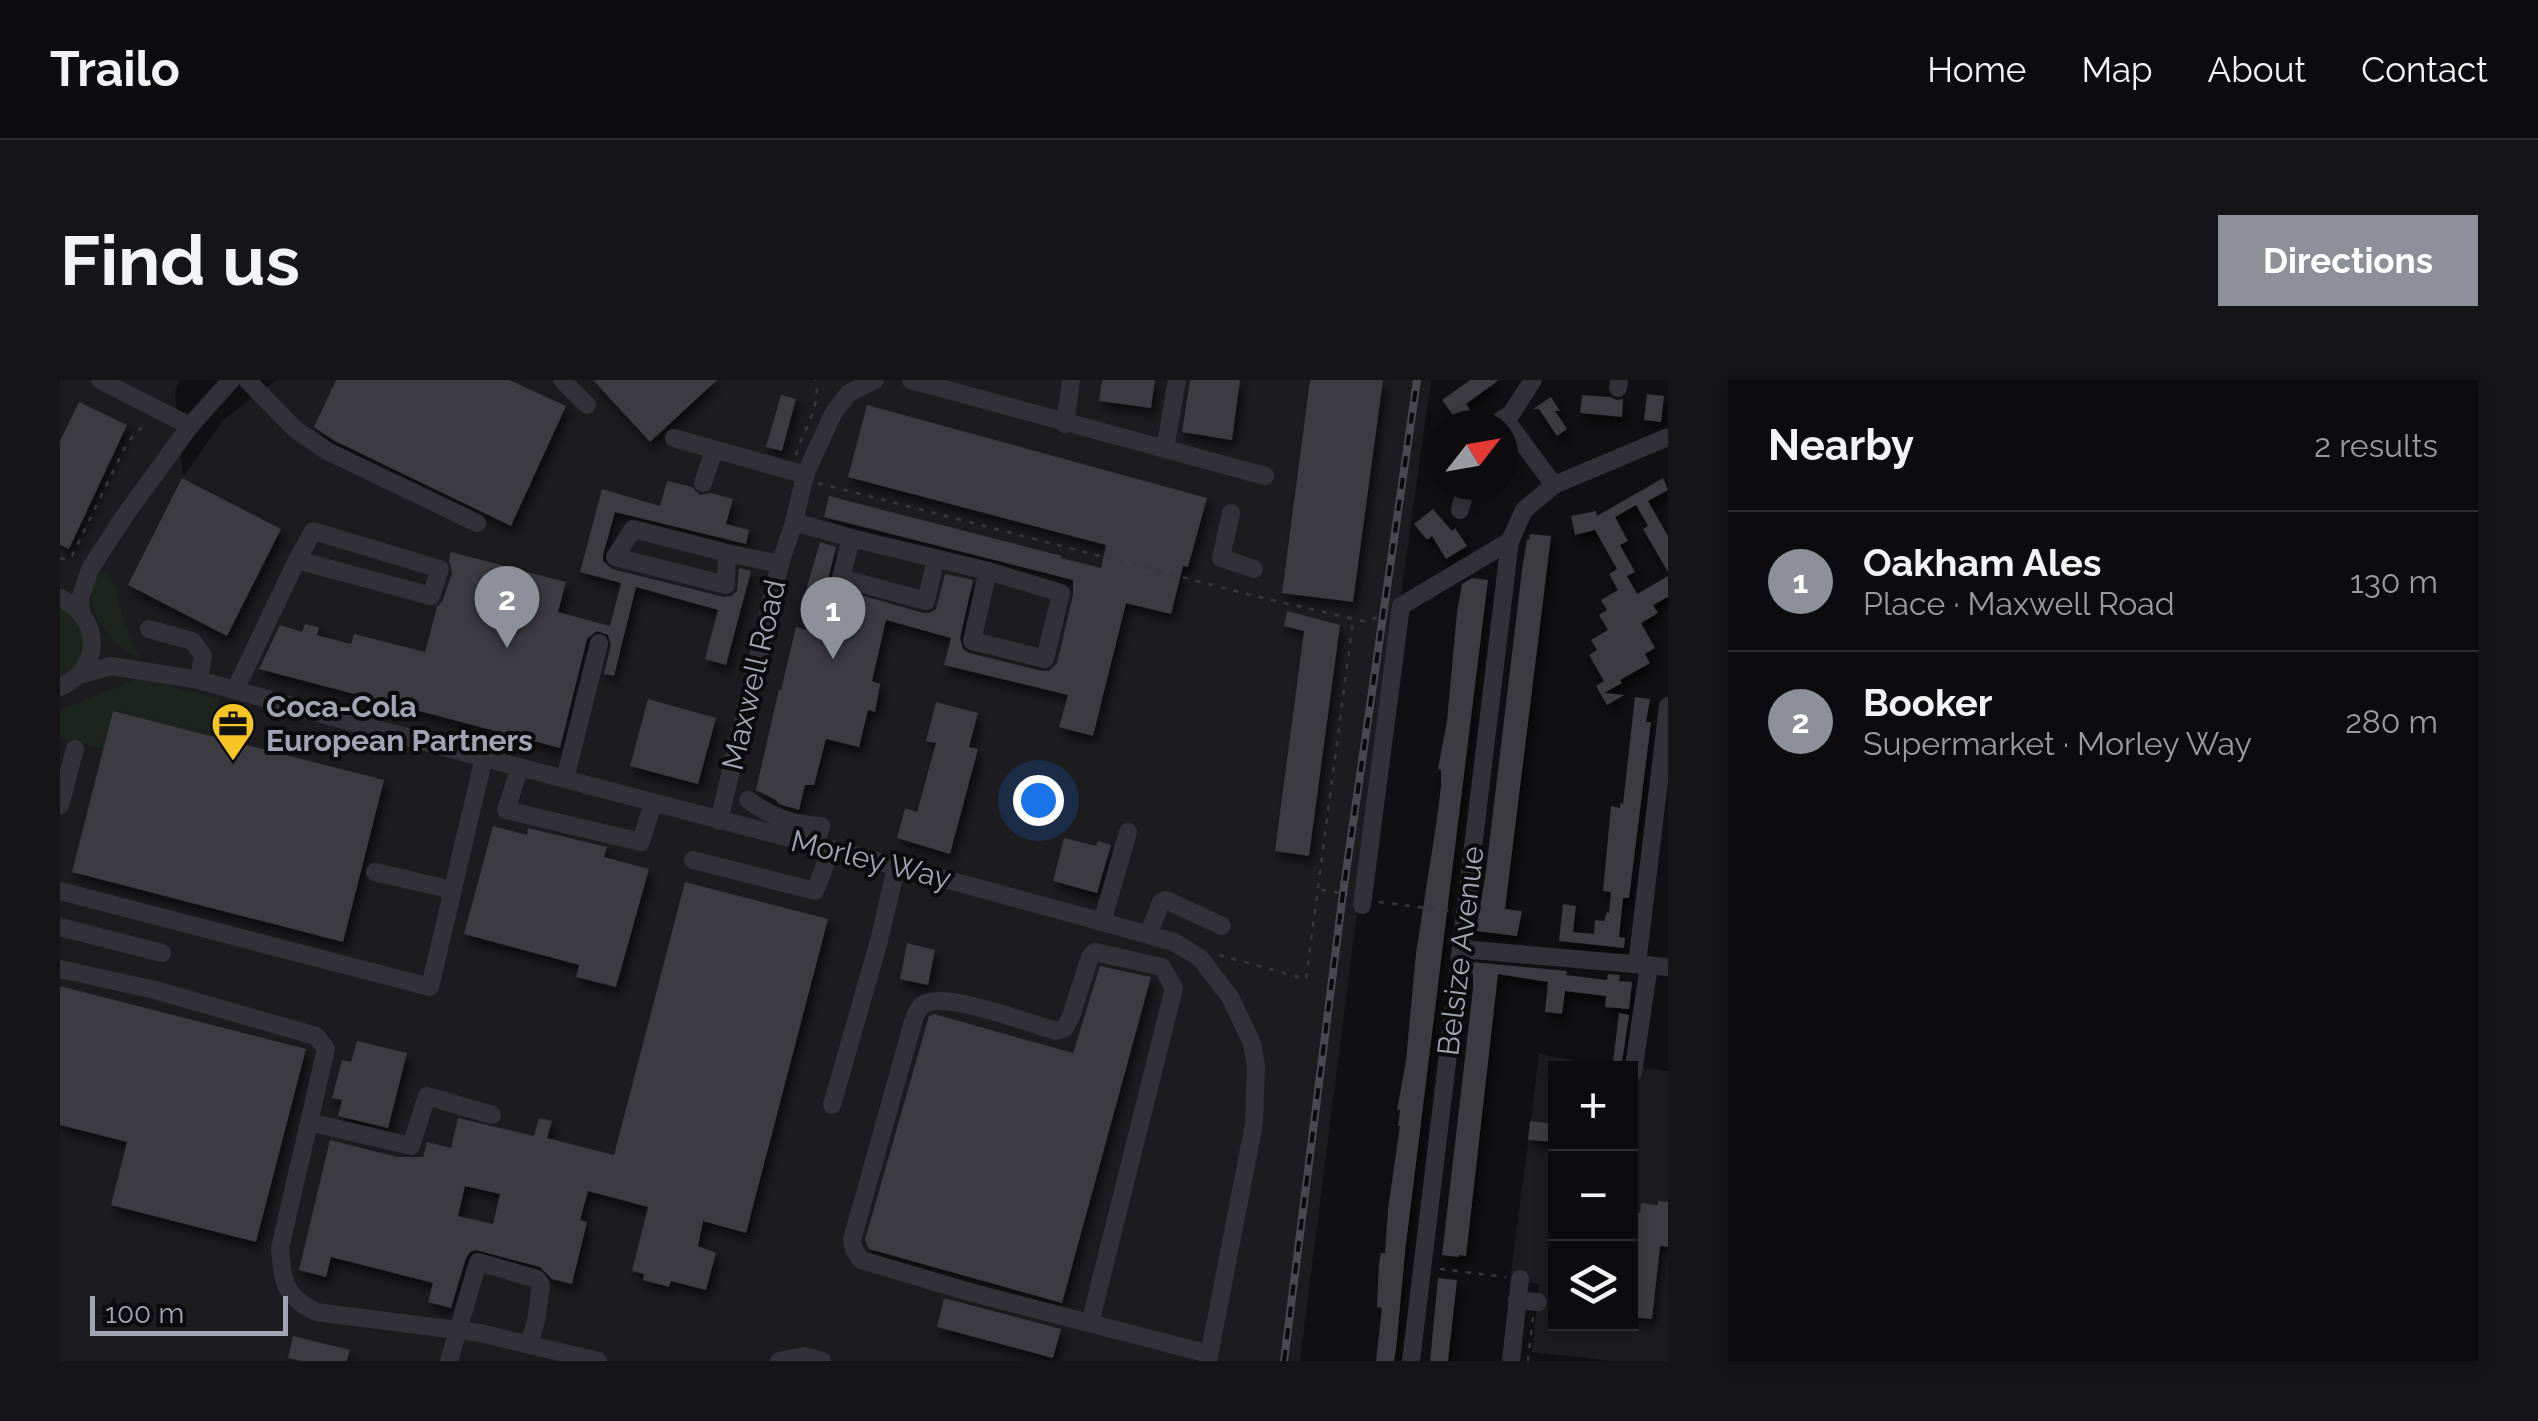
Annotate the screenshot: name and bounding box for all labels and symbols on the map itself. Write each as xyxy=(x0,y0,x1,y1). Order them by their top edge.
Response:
north arrow xyxy=(1428,410,1518,500)
pin: 2 xyxy=(474,566,540,648)
street label: Maxwell Road xyxy=(715,576,792,773)
pin: 1 xyxy=(800,576,866,659)
place label: Coca-Cola European Partners xyxy=(266,689,533,758)
office icon: Coca-Cola European Partners xyxy=(210,701,256,762)
your location xyxy=(1013,775,1064,826)
street label: Morley Way xyxy=(787,823,955,896)
street label: Belsize Avenue xyxy=(1430,844,1491,1058)
scale bar xyxy=(90,1291,288,1336)

